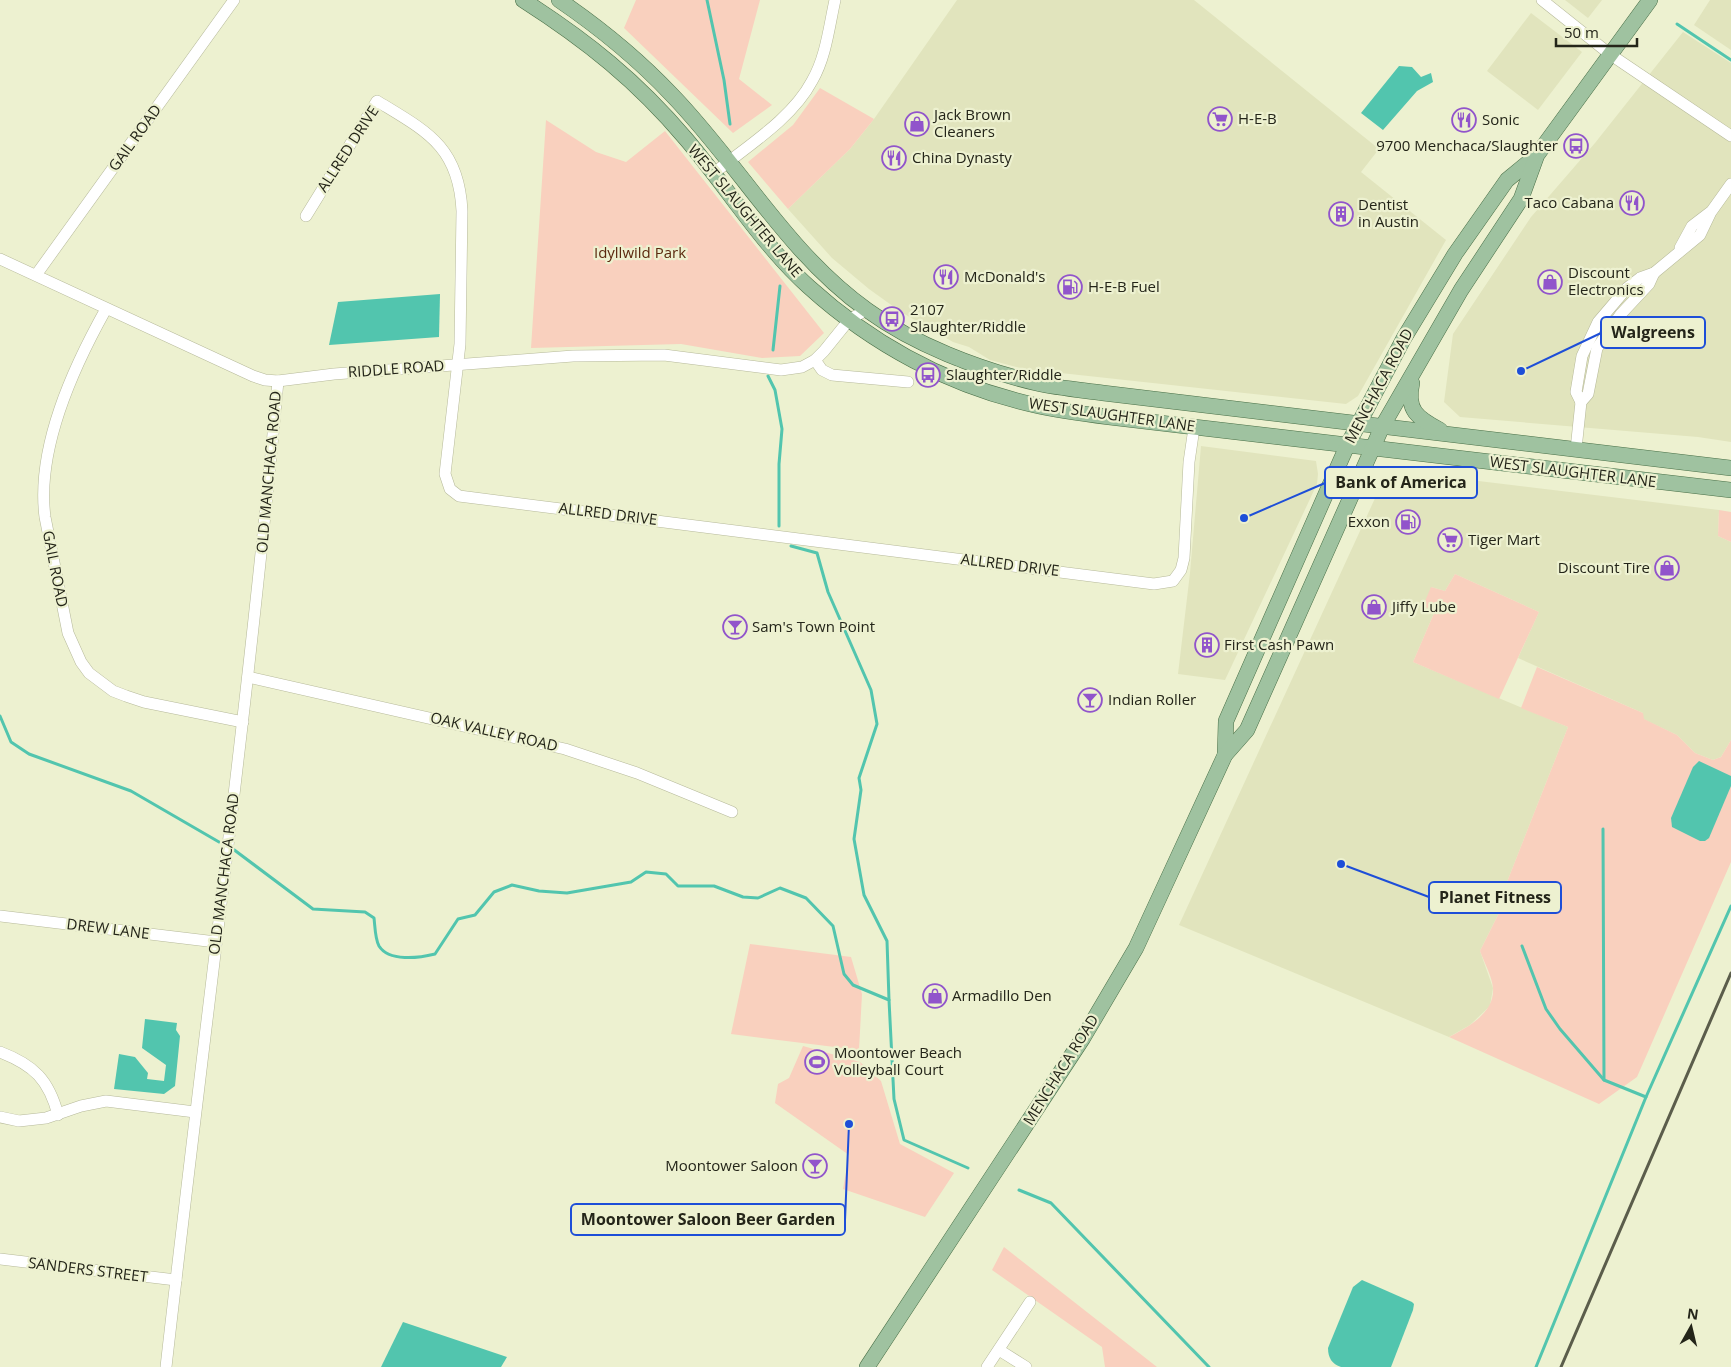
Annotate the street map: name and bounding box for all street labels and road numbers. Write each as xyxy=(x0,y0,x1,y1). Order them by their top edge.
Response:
street label: GAIL ROAD xyxy=(103,100,165,175)
street label: ALLRED DRIVE xyxy=(312,101,383,195)
street label: WEST SLAUGHTER LANE xyxy=(684,140,807,281)
street label: MENCHACA ROAD xyxy=(1339,325,1417,446)
street label: RIDDLE ROAD xyxy=(347,355,445,381)
street label: OLD MANCHACA ROAD xyxy=(251,390,285,554)
street label: WEST SLAUGHTER LANE xyxy=(1028,392,1197,436)
street label: WEST SLAUGHTER LANE xyxy=(1489,451,1658,491)
street label: ALLRED DRIVE xyxy=(558,497,659,529)
street label: GAIL ROAD xyxy=(39,529,73,609)
street label: ALLRED DRIVE xyxy=(960,548,1061,580)
street label: OAK VALLEY ROAD xyxy=(429,707,560,755)
street label: OLD MANCHACA ROAD xyxy=(203,792,243,956)
street label: DREW LANE xyxy=(66,913,151,943)
street label: MENCHACA ROAD xyxy=(1018,1010,1102,1129)
street label: SANDERS STREET xyxy=(27,1252,150,1286)

